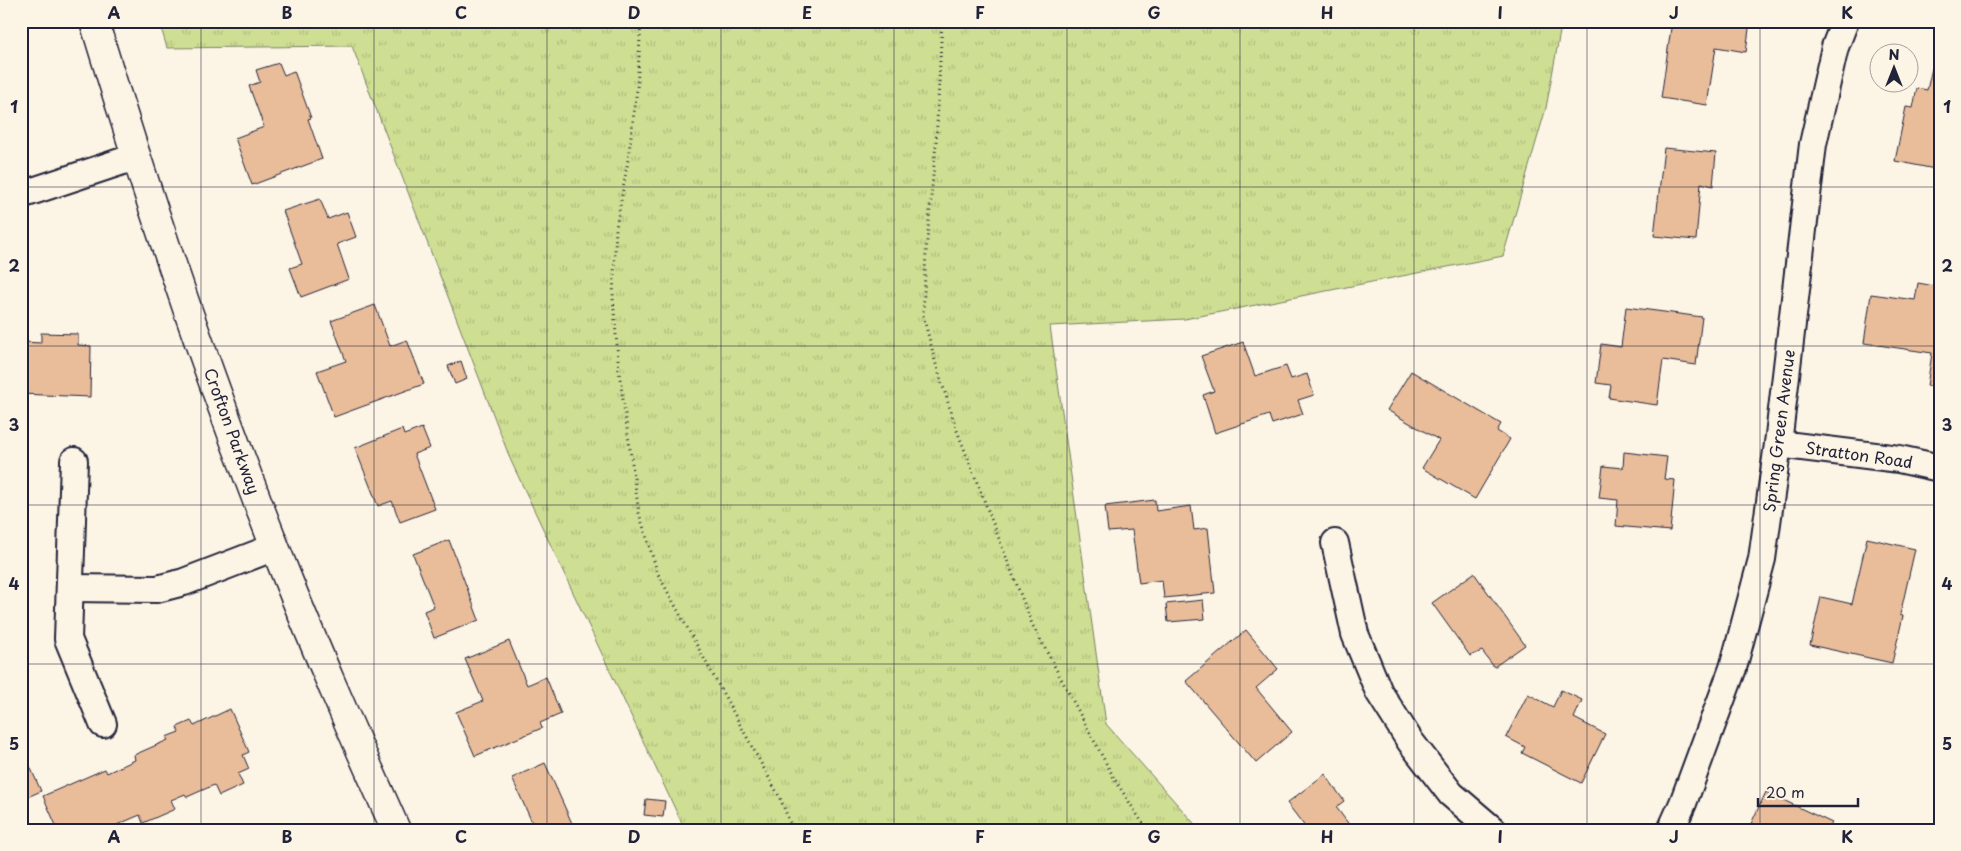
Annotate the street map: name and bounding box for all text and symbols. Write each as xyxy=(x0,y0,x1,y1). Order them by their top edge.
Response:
text: A xyxy=(108,0,121,24)
text: B xyxy=(282,0,293,24)
text: C xyxy=(455,0,467,24)
text: D xyxy=(628,0,640,24)
text: E xyxy=(802,0,812,24)
text: F xyxy=(975,0,985,24)
text: G xyxy=(1147,0,1161,24)
text: H xyxy=(1321,0,1333,24)
text: I xyxy=(1497,0,1503,24)
text: J xyxy=(1669,0,1679,24)
text: K xyxy=(1841,0,1853,24)
north arrow xyxy=(1868,42,1918,92)
text: N xyxy=(1888,44,1900,65)
text: 1 xyxy=(10,94,18,118)
text: 1 xyxy=(1943,94,1951,118)
text: 2 xyxy=(8,253,20,277)
text: 2 xyxy=(1941,253,1953,277)
street label: Spring Green Avenue xyxy=(1756,348,1800,513)
street label: Crofton Parkway xyxy=(199,364,267,497)
text: 3 xyxy=(9,412,19,436)
text: 3 xyxy=(1942,412,1952,436)
street label: Stratton Road xyxy=(1804,435,1914,473)
text: 4 xyxy=(9,571,20,595)
text: 4 xyxy=(1942,571,1953,595)
text: 5 xyxy=(9,731,19,755)
text: 5 xyxy=(1942,731,1952,755)
scale bar xyxy=(1758,776,1858,808)
text: 20 m xyxy=(1766,780,1805,803)
text: A xyxy=(108,824,121,848)
text: B xyxy=(282,824,293,848)
text: C xyxy=(455,824,467,848)
text: D xyxy=(628,824,640,848)
text: E xyxy=(802,824,812,848)
text: F xyxy=(975,824,985,848)
text: G xyxy=(1147,824,1161,848)
text: H xyxy=(1321,824,1333,848)
text: I xyxy=(1497,824,1503,848)
text: J xyxy=(1669,824,1679,848)
text: K xyxy=(1841,824,1853,848)

